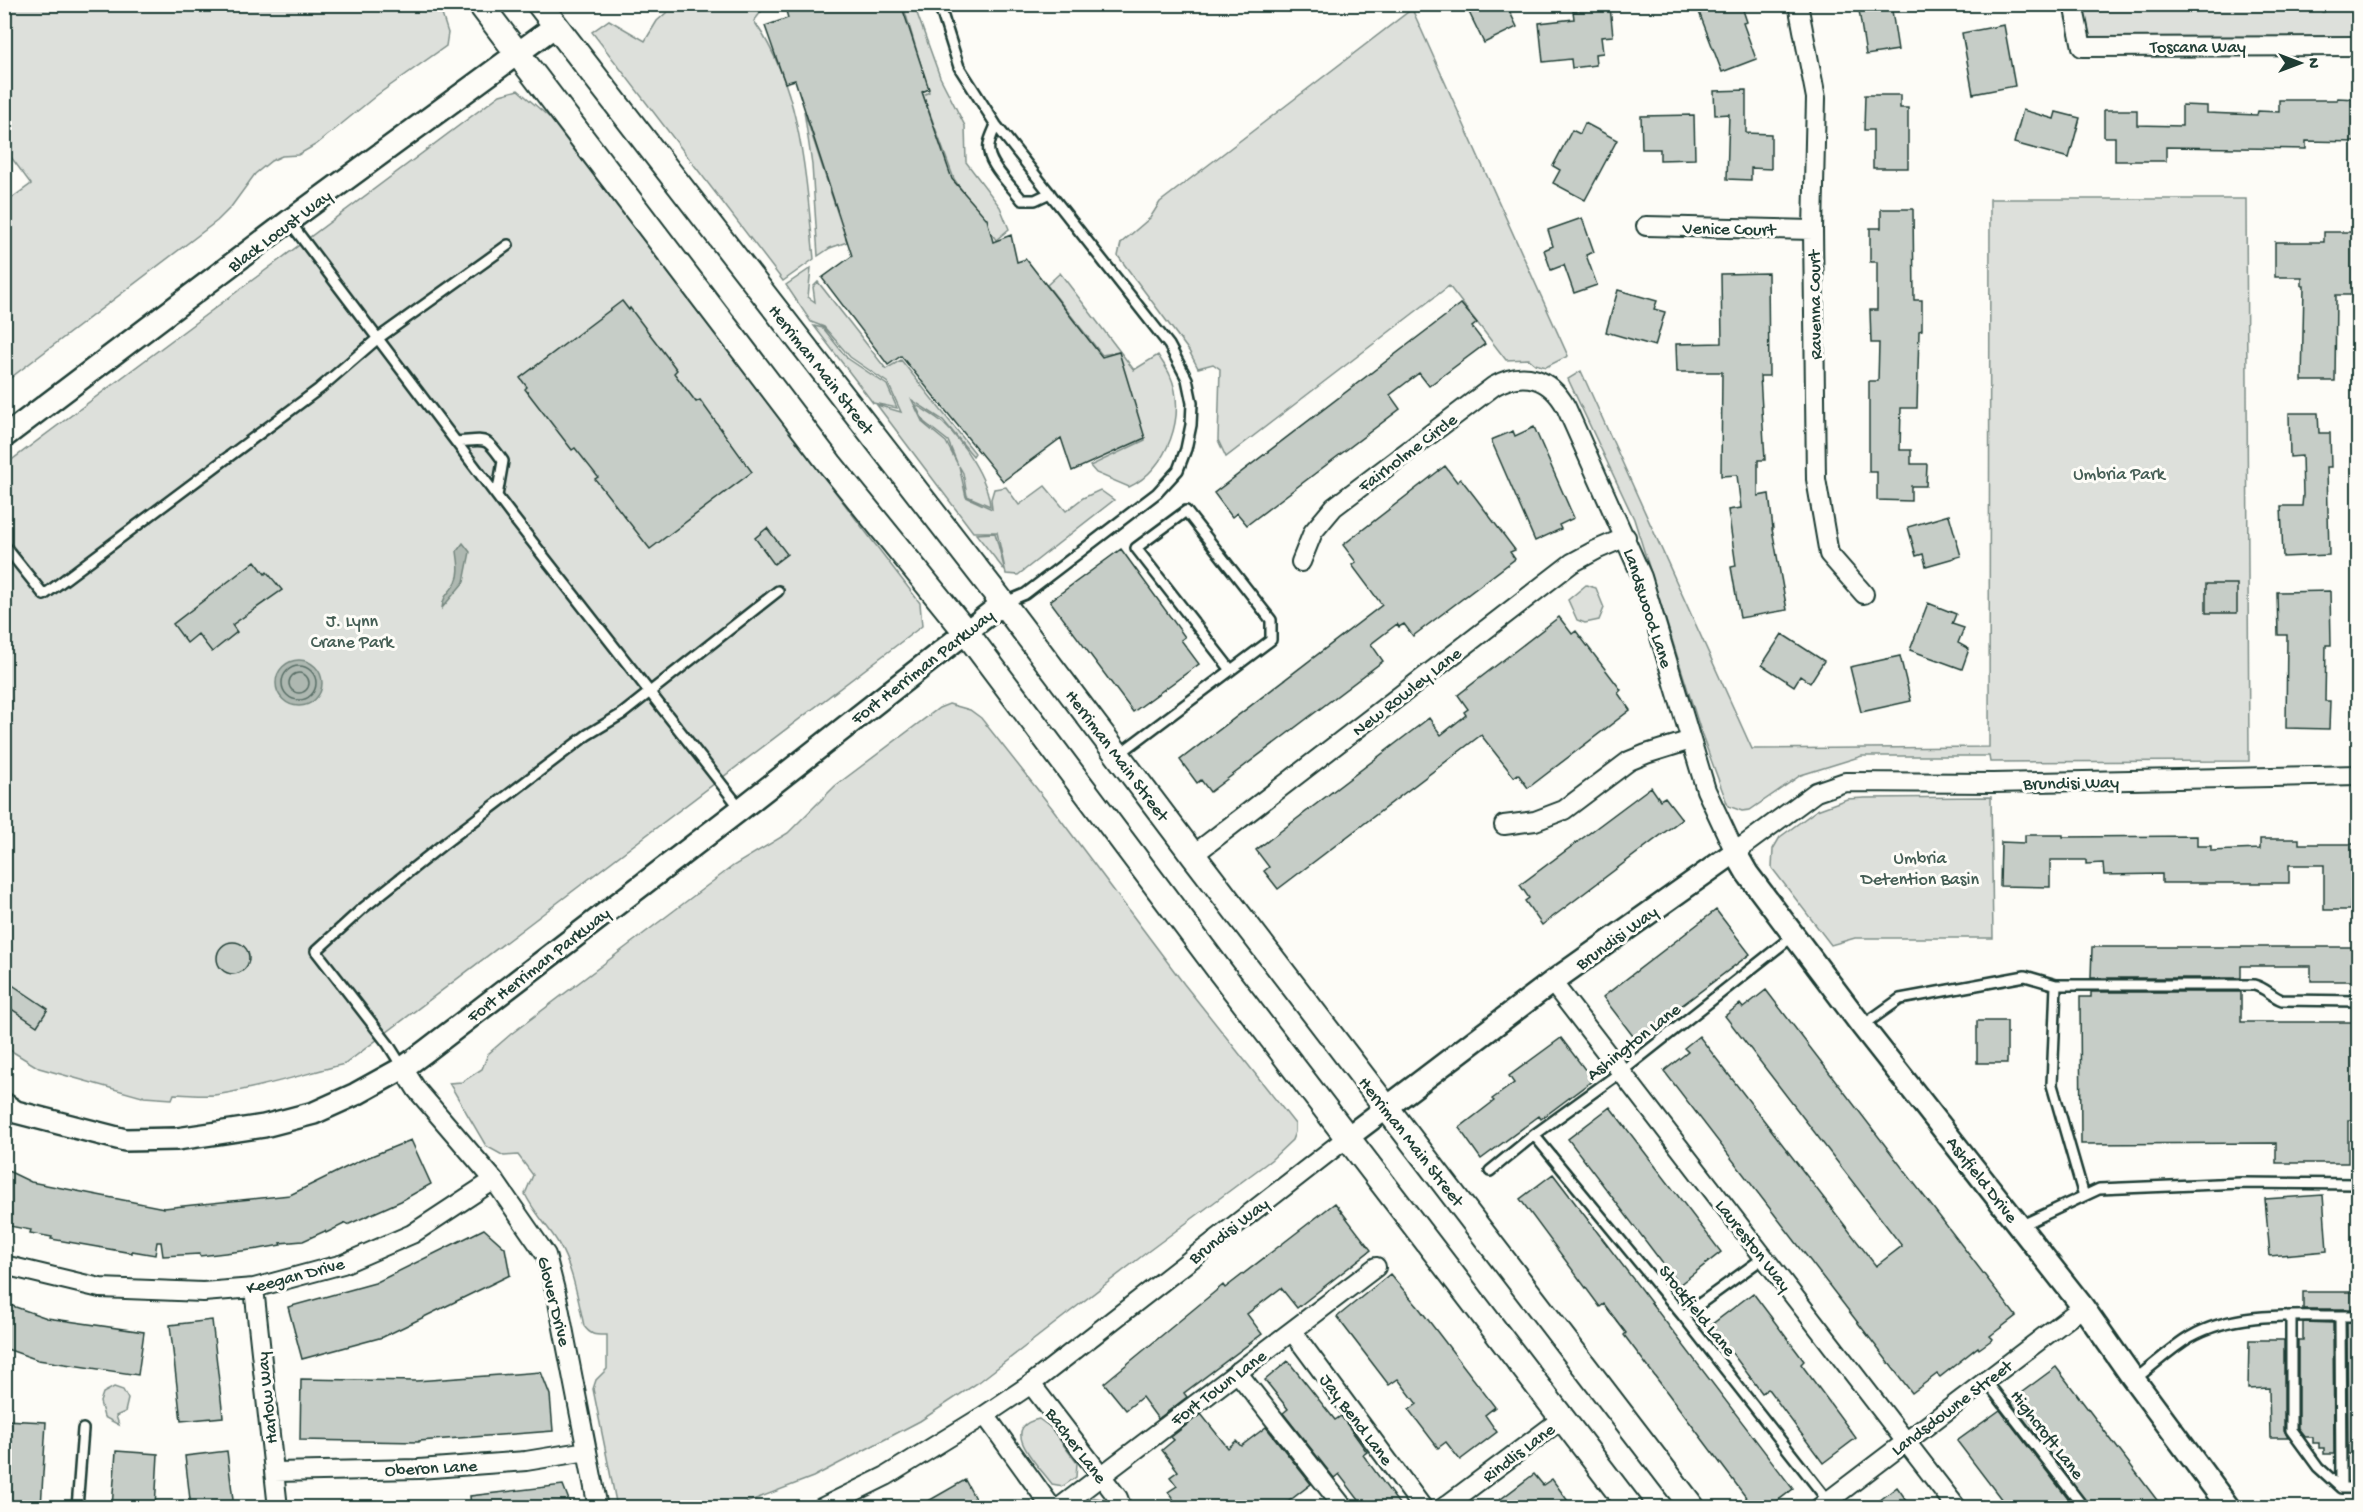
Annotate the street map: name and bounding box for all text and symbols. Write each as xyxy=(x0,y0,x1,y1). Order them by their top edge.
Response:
north arrow xyxy=(2270,33,2330,93)
street label: Toscana Way xyxy=(2149,38,2246,59)
text: N xyxy=(2302,58,2321,69)
street label: Black Locust Way xyxy=(224,186,337,278)
street label: Venice Court xyxy=(1681,219,1777,242)
street label: Ravenna Court xyxy=(1805,248,1828,360)
street label: Herriman Main Street xyxy=(763,301,878,441)
street label: Fairholme Circle xyxy=(1354,410,1463,499)
park label: Umbria Park xyxy=(2073,465,2167,486)
street label: Landswood Lane xyxy=(1617,546,1676,672)
street label: Fort Herriman Parkway xyxy=(847,606,999,731)
park label: J. Lynn Crane Park xyxy=(311,612,395,654)
street label: New Rowley Lane xyxy=(1349,643,1467,742)
street label: Herriman Main Street xyxy=(1060,687,1173,828)
street label: Brundisi Way xyxy=(2022,773,2119,796)
park label: Umbria Detention Basin xyxy=(1860,849,1979,891)
street label: Brundisi Way xyxy=(1572,902,1663,976)
street label: Fort Herriman Parkway xyxy=(463,904,615,1029)
street label: Ashington Lane xyxy=(1583,999,1686,1086)
street label: Herriman Main Street xyxy=(1353,1073,1468,1213)
street label: Ashfield Drive xyxy=(1941,1133,2022,1228)
street label: Brundisi Way xyxy=(1184,1194,1274,1270)
street label: Laureston Way xyxy=(1710,1196,1795,1297)
street label: Keegan Drive xyxy=(244,1254,348,1301)
street label: Glover Drive xyxy=(531,1255,574,1349)
street label: Stockfield Lane xyxy=(1653,1262,1740,1362)
street label: Fort Town Lane xyxy=(1167,1346,1272,1432)
street label: Harlow Way xyxy=(253,1351,284,1445)
street label: Landsdowne Street xyxy=(1888,1356,2019,1461)
street label: Jay Bend Lane xyxy=(1314,1371,1397,1471)
street label: Highcroft Lane xyxy=(2005,1387,2088,1485)
street label: Bacher Lane xyxy=(1039,1404,1111,1489)
street label: Rindlis Lane xyxy=(1479,1419,1561,1488)
street label: Oberon Lane xyxy=(384,1457,479,1482)

